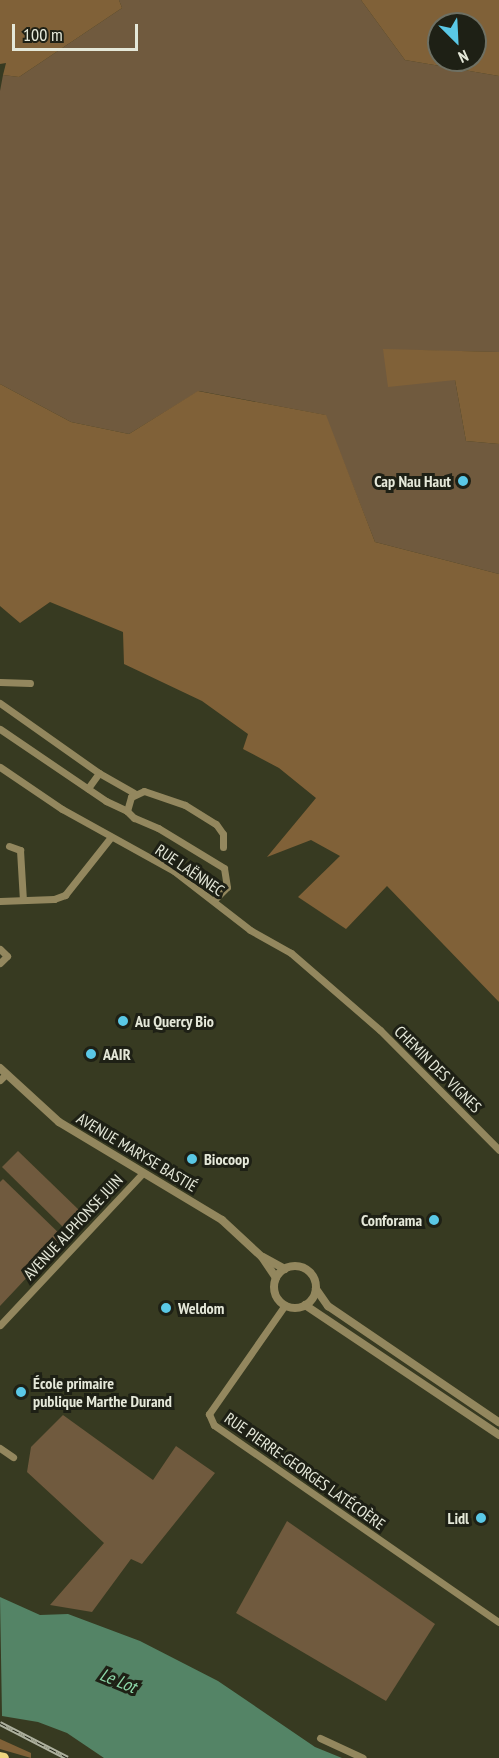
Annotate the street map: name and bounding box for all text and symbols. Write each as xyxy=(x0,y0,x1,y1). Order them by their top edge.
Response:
scale bar xyxy=(15,12,141,50)
north arrow xyxy=(427,12,487,72)
text: 100 m xyxy=(23,23,63,46)
text: N xyxy=(456,46,472,68)
place label: Cap Nau Haut xyxy=(374,471,451,491)
marker: Cap Nau Haut xyxy=(456,474,470,488)
street label: RUE LAËNNEC xyxy=(152,840,228,900)
place label: Au Quercy Bio xyxy=(135,1011,215,1031)
marker: Au Quercy Bio xyxy=(116,1014,130,1028)
street label: CHEMIN DES VIGNES xyxy=(390,1021,486,1117)
place label: AAIR xyxy=(103,1044,131,1064)
marker: AAIR xyxy=(84,1047,98,1061)
street label: AVENUE MARYSE BASTIÉ xyxy=(73,1108,201,1196)
place label: Biocoop xyxy=(204,1149,249,1169)
marker: Biocoop xyxy=(185,1152,199,1166)
street label: AVENUE ALPHONSE JUIN xyxy=(19,1170,127,1284)
place label: Conforama xyxy=(361,1210,422,1230)
marker: Conforama xyxy=(427,1213,441,1227)
place label: Weldom xyxy=(178,1298,224,1318)
marker: Weldom xyxy=(159,1301,173,1315)
place label: École primaire publique Marthe Durand xyxy=(33,1373,172,1411)
marker: École primaire publique Marthe Durand xyxy=(14,1385,28,1399)
street label: RUE PIERRE-GEORGES LATÉCOÈRE xyxy=(221,1408,389,1534)
place label: Lidl xyxy=(448,1508,469,1528)
marker: Lidl xyxy=(474,1511,488,1525)
water label: Le Lot xyxy=(97,1664,139,1698)

